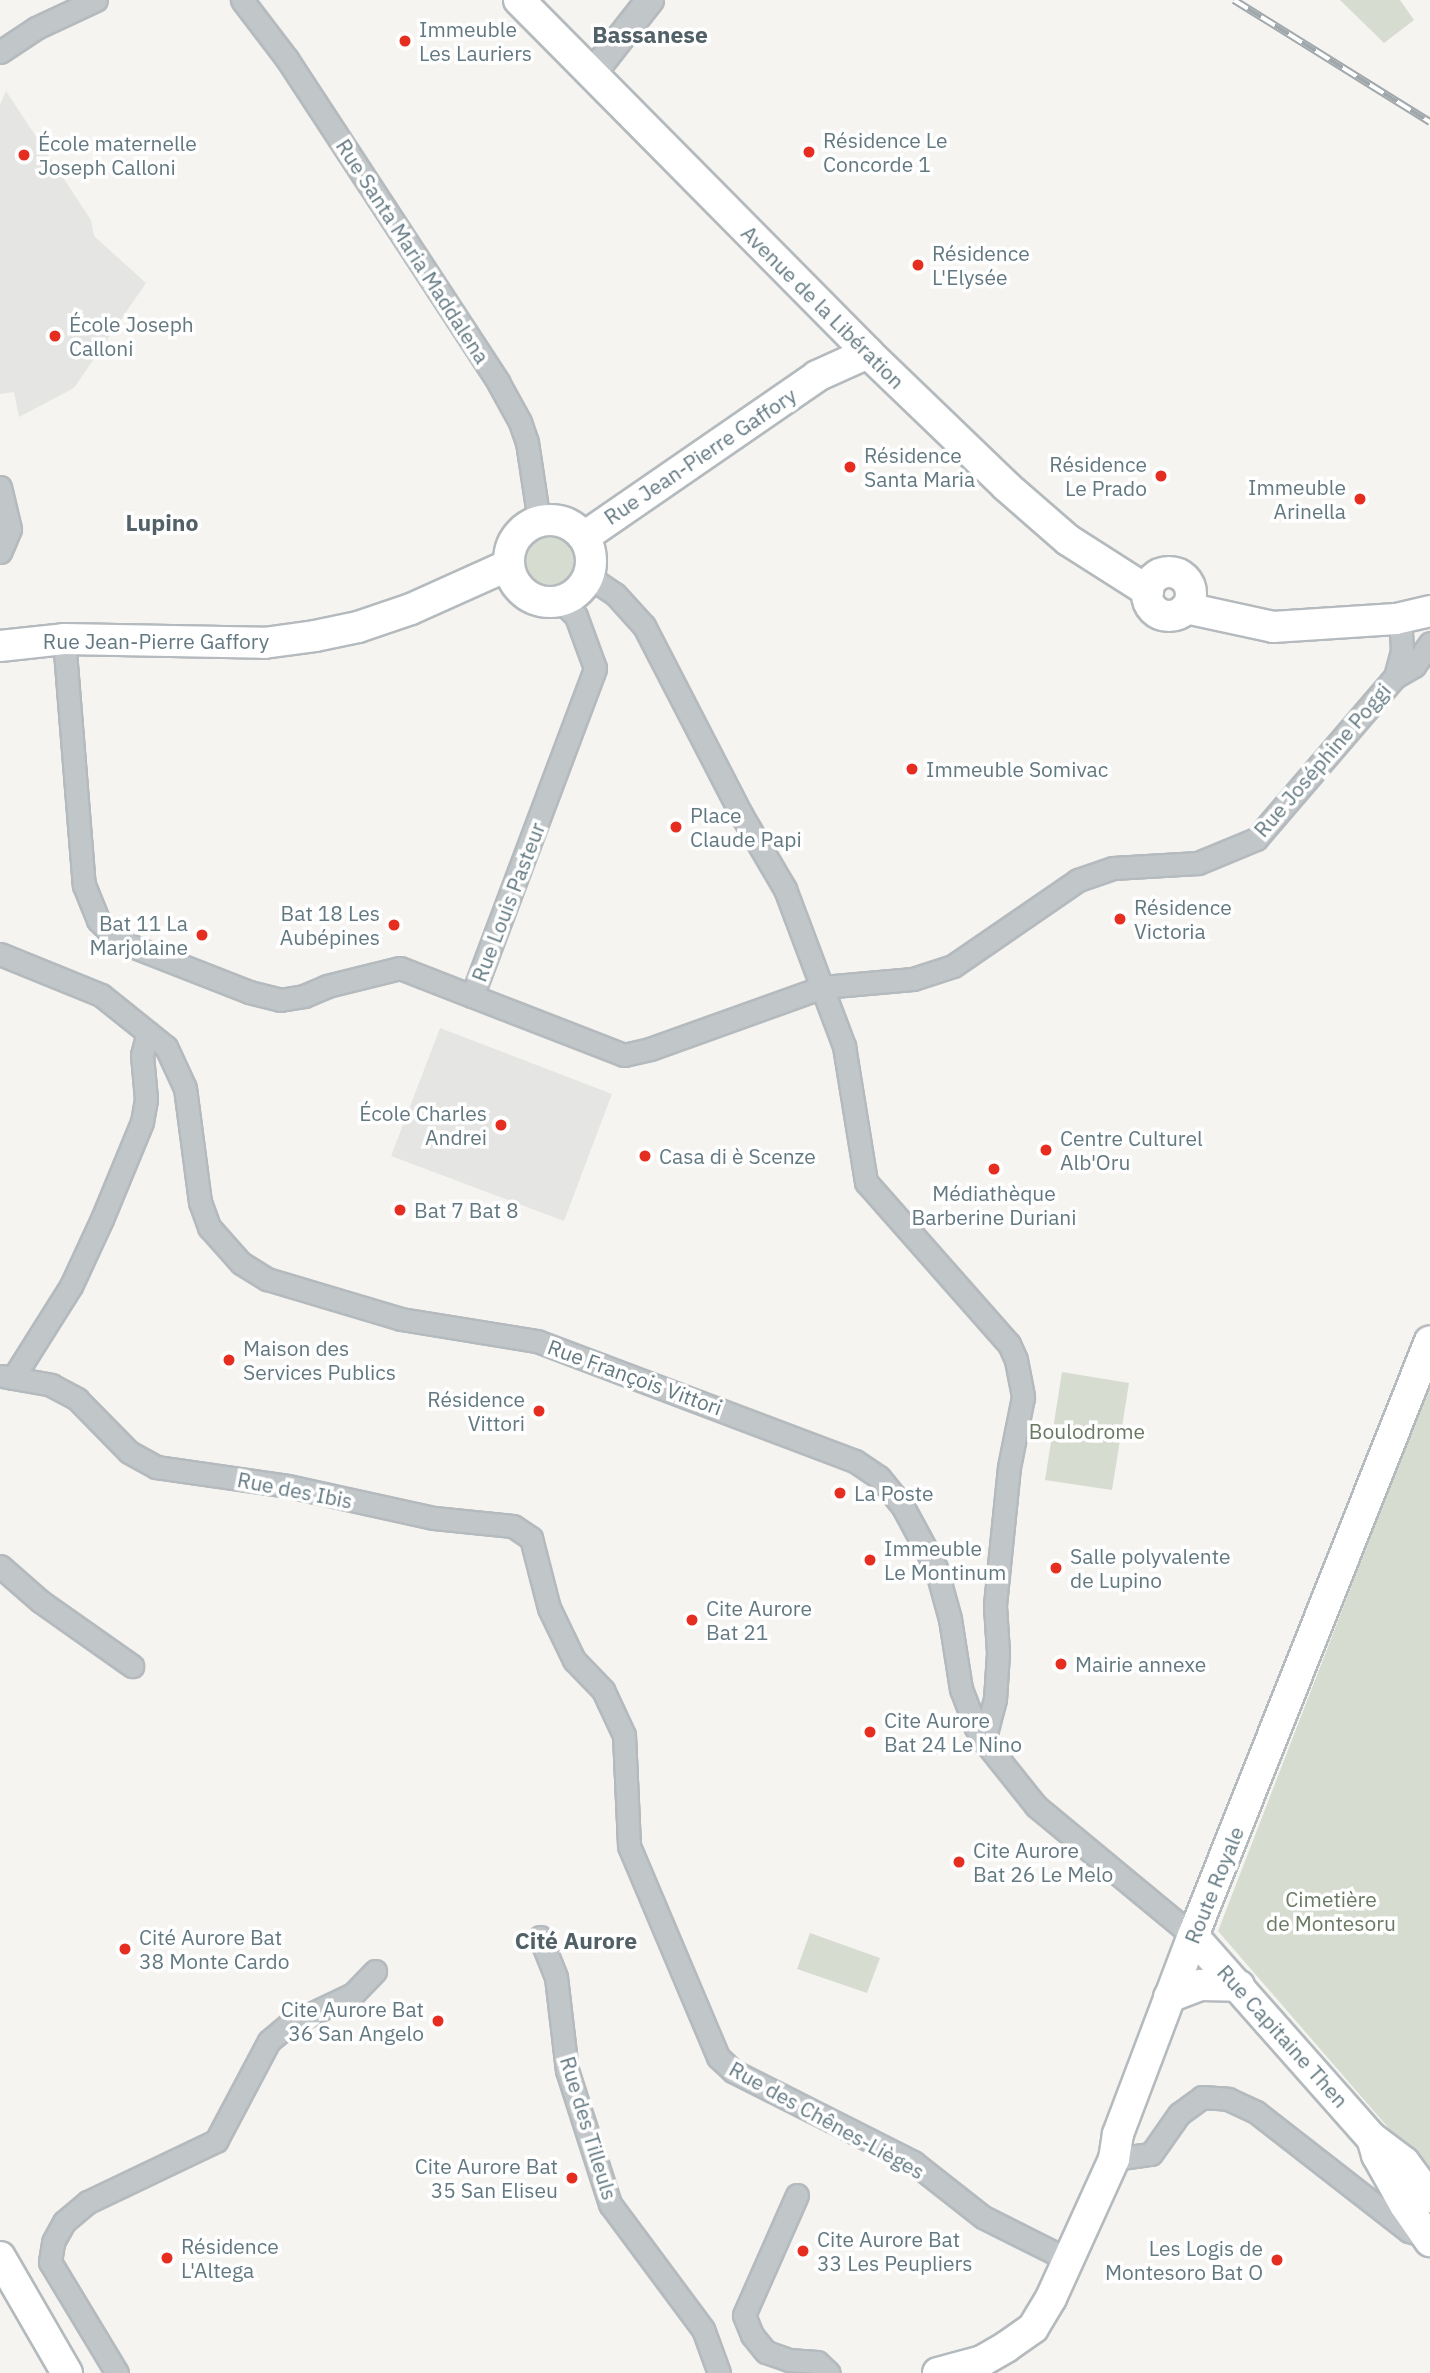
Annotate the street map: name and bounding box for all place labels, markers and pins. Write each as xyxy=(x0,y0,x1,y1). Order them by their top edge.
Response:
place label: Immeuble Les Lauriers xyxy=(419,16,532,66)
marker: Immeuble Les Lauriers xyxy=(397,33,413,49)
place label: Résidence Le Concorde 1 xyxy=(823,127,948,177)
place label: École maternelle Joseph Calloni xyxy=(38,130,197,180)
marker: Résidence Le Concorde 1 xyxy=(801,144,817,160)
marker: École maternelle Joseph Calloni xyxy=(16,147,32,163)
place label: Résidence L'Elysée xyxy=(932,240,1030,290)
marker: Résidence L'Elysée xyxy=(910,257,926,273)
place label: École Joseph Calloni xyxy=(69,311,194,361)
marker: École Joseph Calloni xyxy=(47,328,63,344)
place label: Résidence Santa Maria xyxy=(864,442,975,492)
place label: Résidence Le Prado xyxy=(1049,451,1147,501)
marker: Résidence Santa Maria xyxy=(842,459,858,475)
marker: Résidence Le Prado xyxy=(1153,468,1169,484)
place label: Immeuble Arinella xyxy=(1248,474,1346,524)
marker: Immeuble Arinella xyxy=(1352,491,1368,507)
place label: Immeuble Somivac xyxy=(926,756,1108,782)
marker: Immeuble Somivac xyxy=(904,761,920,777)
place label: Place Claude Papi xyxy=(690,802,802,852)
marker: Place Claude Papi xyxy=(668,819,684,835)
place label: Résidence Victoria xyxy=(1134,894,1232,944)
place label: Bat 18 Les Aubépines xyxy=(280,900,380,950)
place label: Bat 11 La Marjolaine xyxy=(89,910,188,960)
marker: Résidence Victoria xyxy=(1112,911,1128,927)
marker: Bat 18 Les Aubépines xyxy=(386,917,402,933)
marker: Bat 11 La Marjolaine xyxy=(194,927,210,943)
place label: École Charles Andrei xyxy=(359,1100,487,1150)
marker: École Charles Andrei xyxy=(493,1117,509,1133)
place label: Centre Culturel Alb'Oru xyxy=(1060,1125,1203,1175)
marker: Centre Culturel Alb'Oru xyxy=(1038,1142,1054,1158)
place label: Casa di è Scenze xyxy=(659,1143,816,1169)
marker: Casa di è Scenze xyxy=(637,1148,653,1164)
marker: Médiathèque Barberine Duriani xyxy=(986,1161,1002,1177)
place label: Médiathèque Barberine Duriani xyxy=(911,1180,1077,1230)
place label: Bat 7 Bat 8 xyxy=(414,1197,519,1223)
marker: Bat 7 Bat 8 xyxy=(392,1202,408,1218)
place label: Maison des Services Publics xyxy=(243,1335,396,1385)
marker: Maison des Services Publics xyxy=(221,1352,237,1368)
place label: Résidence Vittori xyxy=(427,1386,525,1436)
marker: Résidence Vittori xyxy=(531,1403,547,1419)
place label: La Poste xyxy=(854,1480,934,1506)
marker: La Poste xyxy=(832,1485,848,1501)
place label: Immeuble Le Montinum xyxy=(884,1535,1006,1585)
place label: Salle polyvalente de Lupino xyxy=(1070,1543,1230,1593)
marker: Immeuble Le Montinum xyxy=(862,1552,878,1568)
marker: Salle polyvalente de Lupino xyxy=(1048,1560,1064,1576)
place label: Cite Aurore Bat 21 xyxy=(706,1595,812,1645)
marker: Cite Aurore Bat 21 xyxy=(684,1612,700,1628)
place label: Mairie annexe xyxy=(1075,1651,1206,1677)
marker: Mairie annexe xyxy=(1053,1656,1069,1672)
place label: Cite Aurore Bat 24 Le Nino xyxy=(884,1707,1022,1757)
marker: Cite Aurore Bat 24 Le Nino xyxy=(862,1724,878,1740)
place label: Cite Aurore Bat 26 Le Melo xyxy=(973,1837,1113,1887)
marker: Cite Aurore Bat 26 Le Melo xyxy=(951,1854,967,1870)
place label: Cité Aurore Bat 38 Monte Cardo xyxy=(139,1924,289,1974)
marker: Cité Aurore Bat 38 Monte Cardo xyxy=(117,1941,133,1957)
place label: Cite Aurore Bat 36 San Angelo xyxy=(281,1996,424,2046)
marker: Cite Aurore Bat 36 San Angelo xyxy=(430,2013,446,2029)
place label: Cite Aurore Bat 35 San Eliseu xyxy=(415,2153,558,2203)
marker: Cite Aurore Bat 35 San Eliseu xyxy=(564,2170,580,2186)
place label: Cite Aurore Bat 33 Les Peupliers xyxy=(817,2226,973,2276)
place label: Résidence L'Altega xyxy=(181,2233,279,2283)
place label: Les Logis de Montesoro Bat O xyxy=(1105,2235,1263,2285)
marker: Cite Aurore Bat 33 Les Peupliers xyxy=(795,2243,811,2259)
marker: Résidence L'Altega xyxy=(159,2250,175,2266)
marker: Les Logis de Montesoro Bat O xyxy=(1269,2252,1285,2268)

